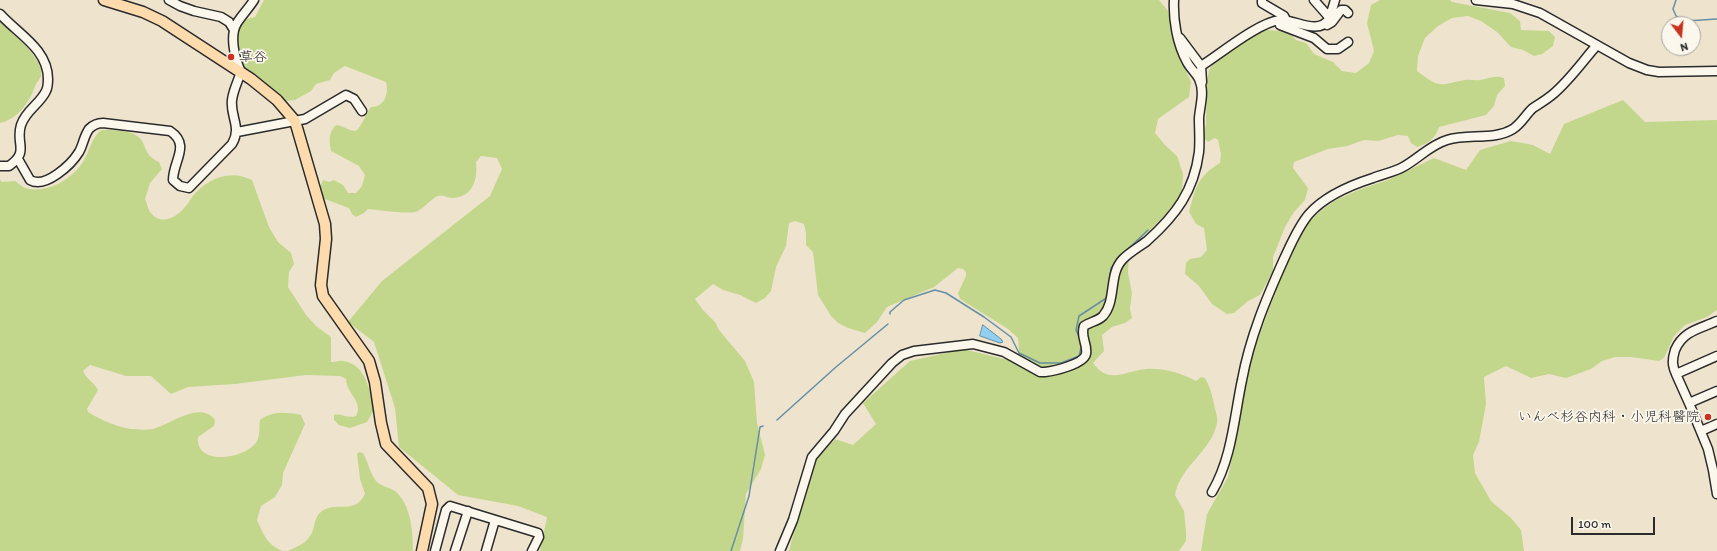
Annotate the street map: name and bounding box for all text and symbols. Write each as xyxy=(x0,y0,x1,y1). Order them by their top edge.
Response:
north arrow xyxy=(1661,16,1701,56)
text: N xyxy=(1679,40,1690,54)
place label: 草谷 xyxy=(239,49,267,65)
marker: 草谷 xyxy=(226,52,236,62)
place label: いんべ杉谷内科・小児科醫院 xyxy=(1518,409,1700,425)
marker: いんべ杉谷内科・小児科醫院 xyxy=(1703,412,1713,422)
scale bar xyxy=(1573,509,1657,535)
text: 100 m xyxy=(1578,517,1611,531)

